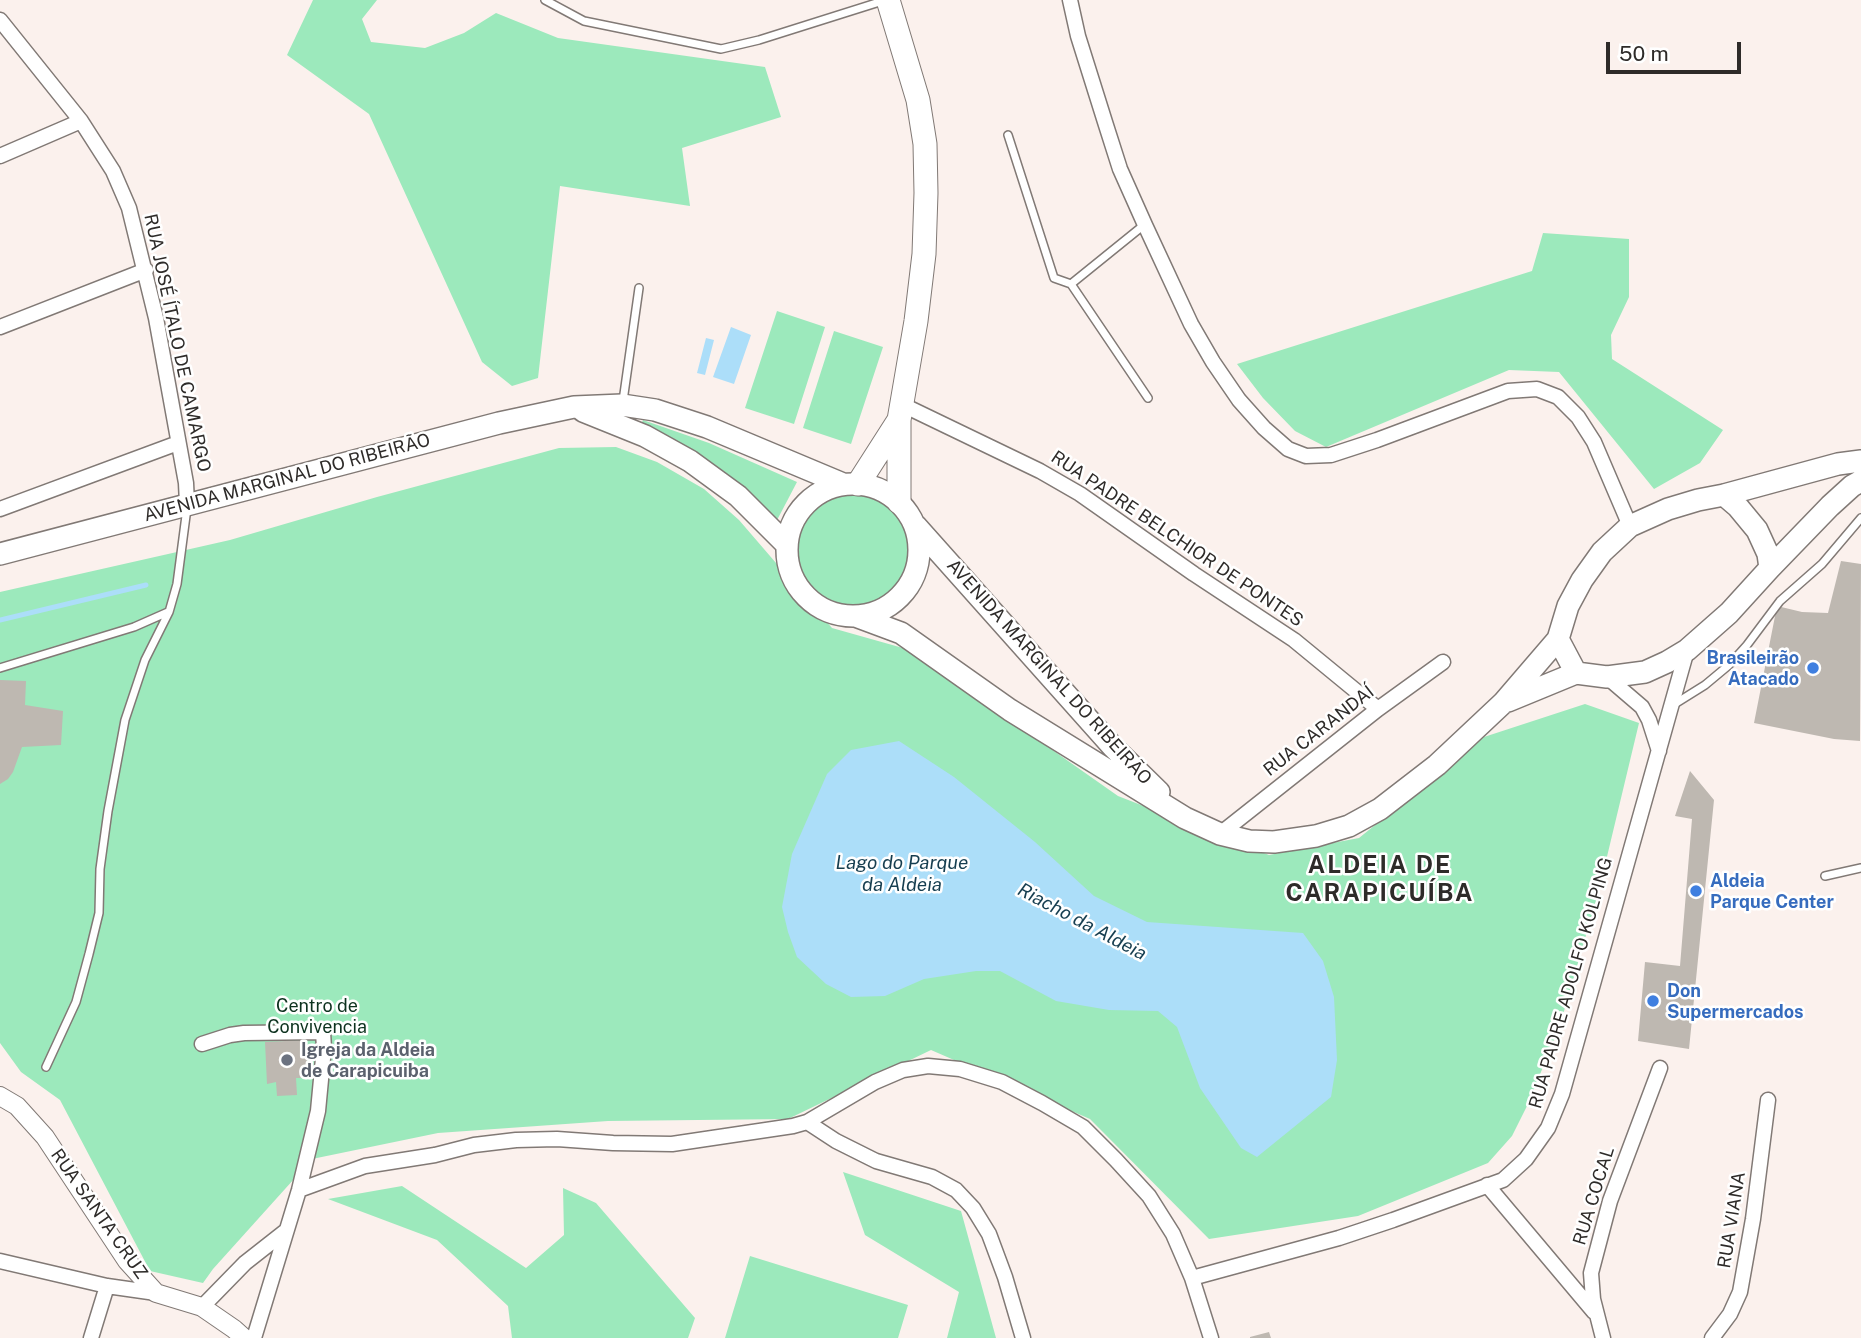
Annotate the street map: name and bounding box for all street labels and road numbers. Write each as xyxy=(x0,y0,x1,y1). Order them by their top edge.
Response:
street label: RUA JOSÉ ÍTALO DE CAMARGO xyxy=(139,212,215,474)
street label: AVENIDA MARGINAL DO RIBEIRÃO xyxy=(141,429,433,527)
street label: RUA PADRE BELCHIOR DE PONTES xyxy=(1047,446,1307,632)
street label: AVENIDA MARGINAL DO RIBEIRÃO xyxy=(942,555,1156,789)
street label: RUA CARANDAÍ xyxy=(1259,681,1379,781)
street label: RUA PADRE ADOLFO KOLPING xyxy=(1525,855,1617,1111)
street label: RUA COCAL xyxy=(1569,1144,1619,1248)
street label: RUA SANTA CRUZ xyxy=(46,1145,152,1283)
street label: RUA VIANA xyxy=(1714,1170,1750,1270)

